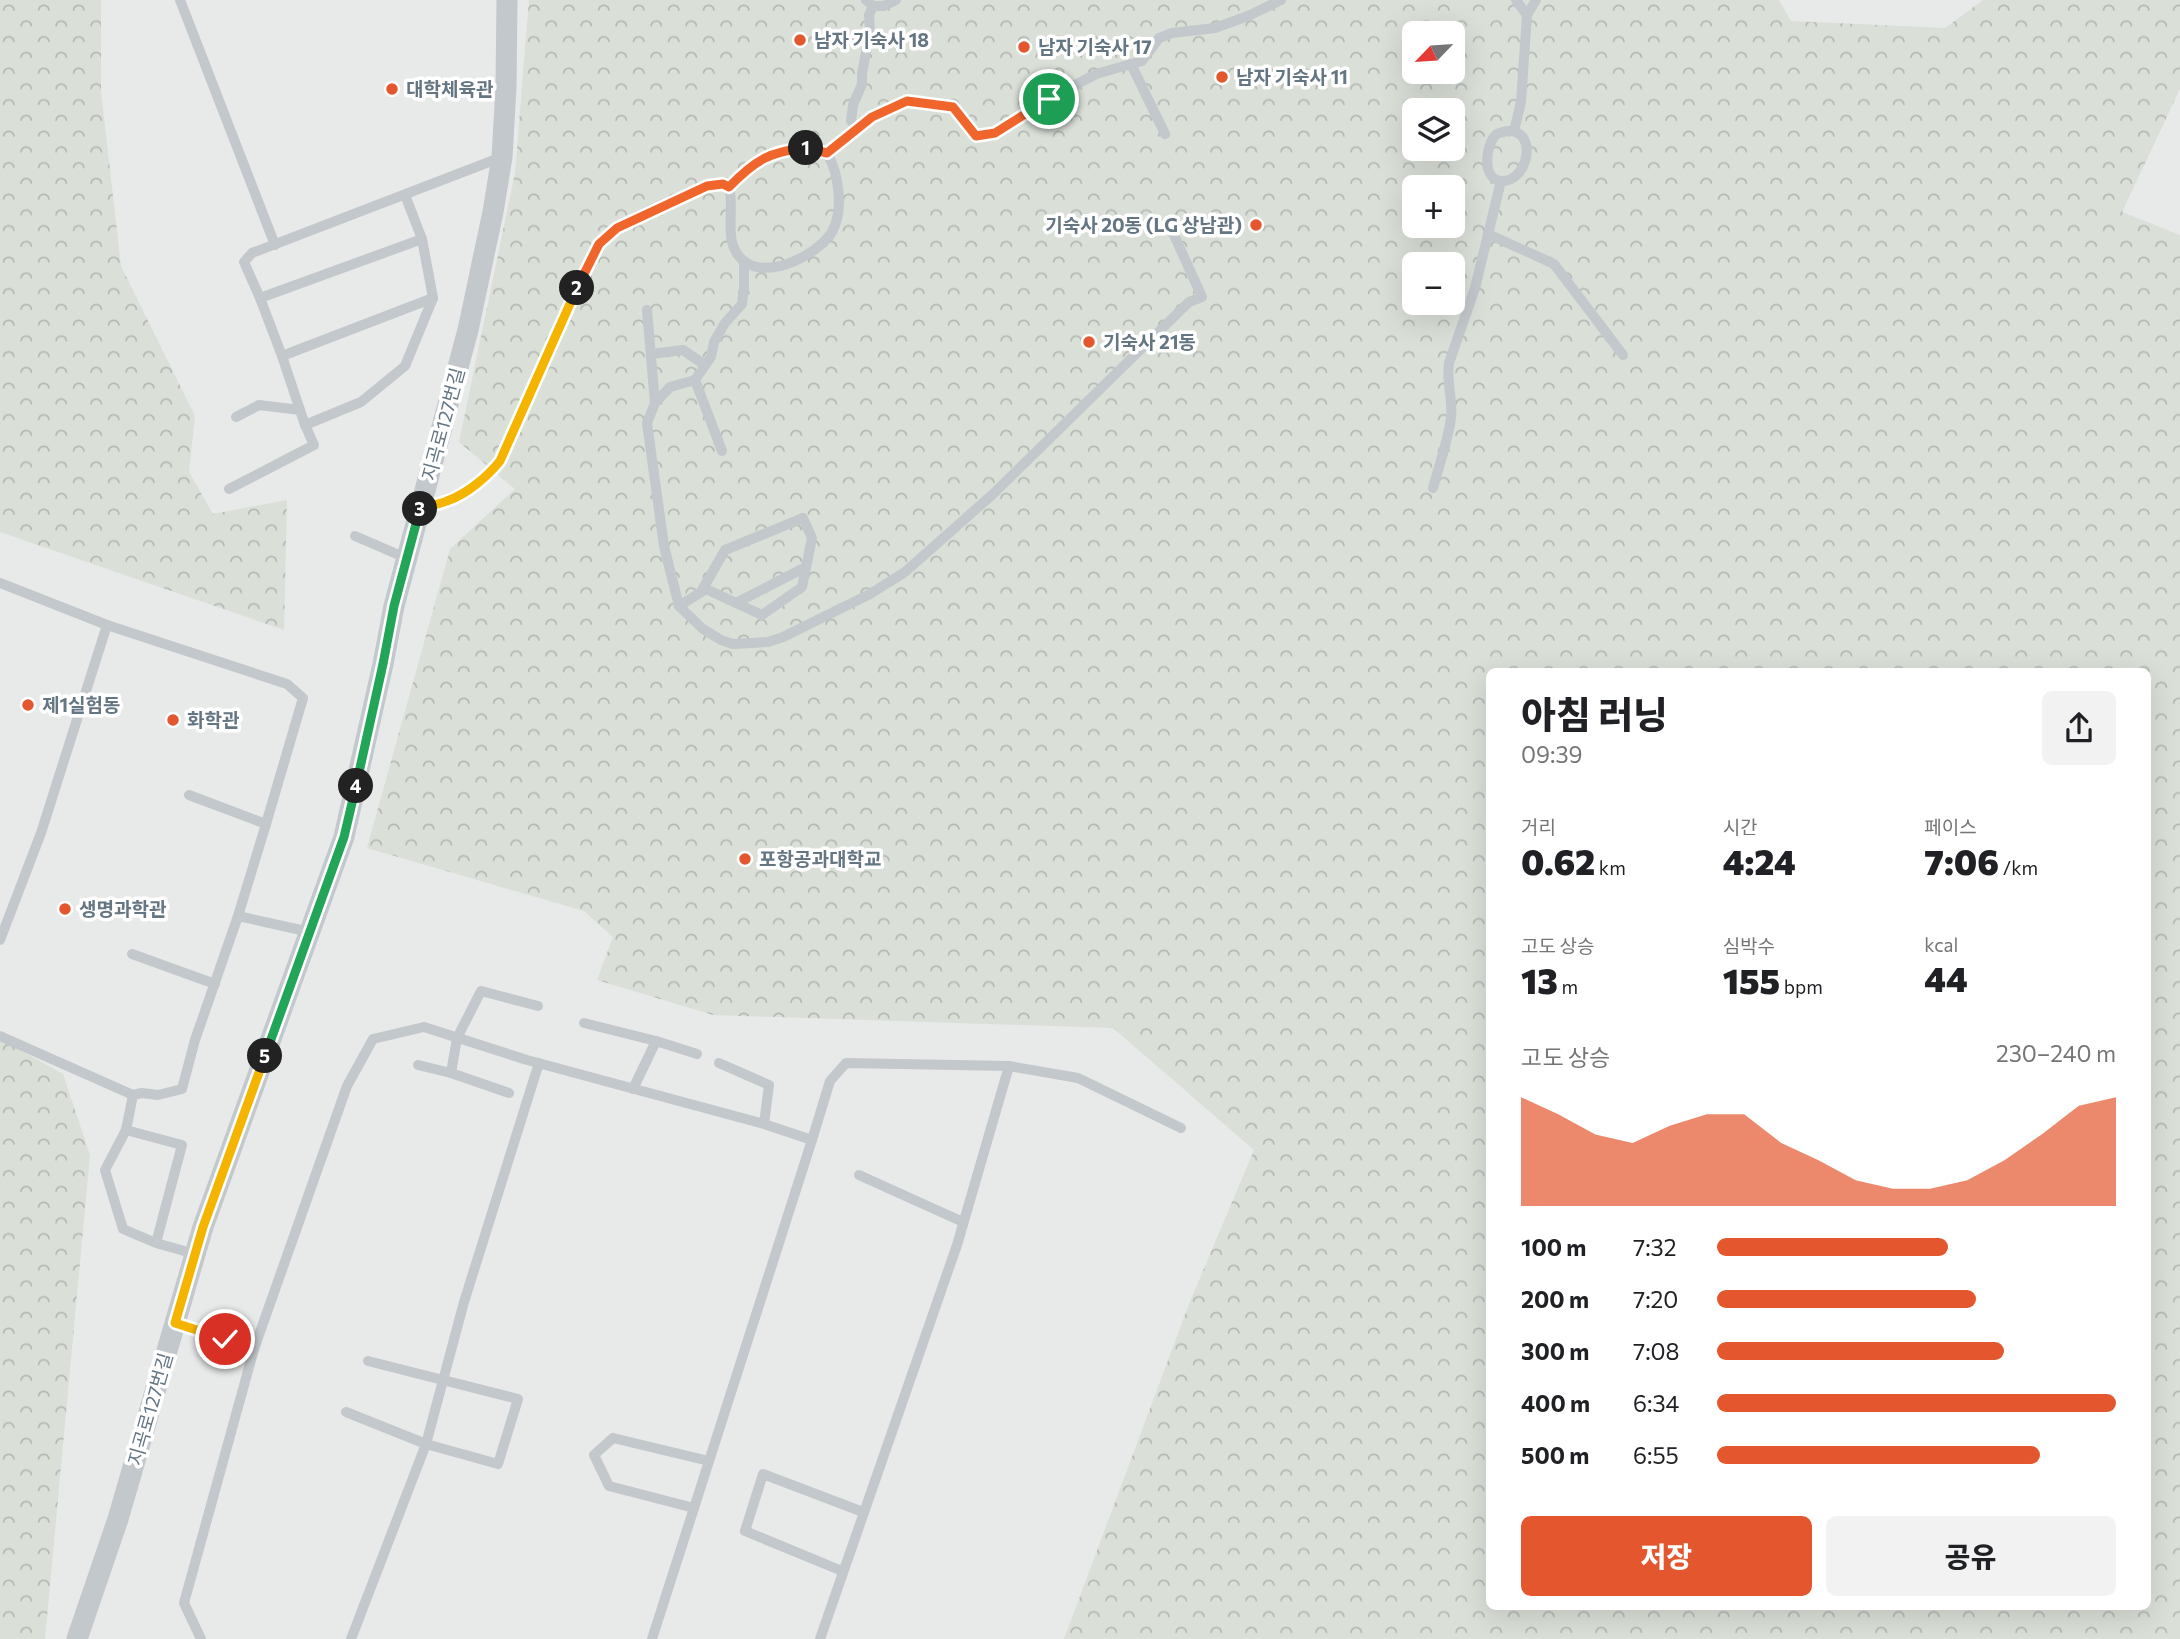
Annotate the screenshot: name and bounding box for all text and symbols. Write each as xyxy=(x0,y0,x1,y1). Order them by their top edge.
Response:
north arrow xyxy=(1402,21,1465,84)
map controls xyxy=(1402,21,1465,315)
place label: 남자 기숙사 18 xyxy=(814,28,929,51)
marker: 남자 기숙사 18 xyxy=(792,32,808,48)
place label: 남자 기숙사 17 xyxy=(1038,35,1152,58)
marker: 남자 기숙사 17 xyxy=(1016,39,1032,55)
place label: 남자 기숙사 11 xyxy=(1236,65,1348,88)
pin xyxy=(1019,69,1079,129)
marker: 남자 기숙사 11 xyxy=(1214,69,1230,85)
place label: 대학체육관 xyxy=(406,77,494,100)
icon: arrive xyxy=(1030,80,1068,118)
marker: 대학체육관 xyxy=(384,81,400,97)
button: layers xyxy=(1402,98,1465,161)
pin: 1 xyxy=(788,130,824,166)
text: 1 xyxy=(801,136,810,159)
button: + xyxy=(1402,175,1465,238)
place label: 기숙사 20동 (LG 상남관) xyxy=(1045,213,1242,236)
marker: 기숙사 20동 (LG 상남관) xyxy=(1248,217,1264,233)
button: − xyxy=(1402,252,1465,315)
pin: 2 xyxy=(560,270,594,306)
text: 2 xyxy=(571,276,582,299)
place label: 기숙사 21동 xyxy=(1103,330,1196,353)
marker: 기숙사 21동 xyxy=(1081,334,1097,350)
street label: 지곡로127번길 xyxy=(416,365,469,483)
pin: 3 xyxy=(402,491,438,526)
text: 3 xyxy=(414,497,425,520)
text: 아침 러닝 xyxy=(1521,690,1668,737)
button: share xyxy=(2042,691,2116,765)
place label: 제1실험동 xyxy=(42,693,121,716)
marker: 제1실험동 xyxy=(20,697,36,713)
place label: 화학관 xyxy=(187,708,240,731)
marker: 화학관 xyxy=(165,712,181,728)
text: 09:39 xyxy=(1521,740,1582,768)
pin: 4 xyxy=(338,768,374,804)
text: 4 xyxy=(350,774,361,797)
text: 거리 xyxy=(1521,815,1556,838)
text: 시간 xyxy=(1723,815,1758,838)
text: 페이스 xyxy=(1924,815,1977,838)
text: 0.62 xyxy=(1521,839,1595,882)
text: 4:24 xyxy=(1723,839,1796,882)
text: 7:06 xyxy=(1924,839,1999,882)
place label: 포항공과대학교 xyxy=(759,847,881,870)
marker: 포항공과대학교 xyxy=(737,851,753,867)
text: km xyxy=(1595,856,1626,879)
text: /km xyxy=(1999,856,2038,879)
place label: 생명과학관 xyxy=(79,897,167,920)
marker: 생명과학관 xyxy=(57,901,73,917)
text: kcal xyxy=(1924,933,1958,956)
text: 고도 상승 xyxy=(1521,934,1595,957)
text: 심박수 xyxy=(1723,934,1775,957)
text: 44 xyxy=(1924,956,1968,999)
text: 13 xyxy=(1521,958,1558,1001)
text: 155 xyxy=(1723,958,1780,1001)
text: m xyxy=(1558,975,1578,998)
text: bpm xyxy=(1780,975,1823,998)
pin: 5 xyxy=(247,1038,282,1074)
text: 230–240 m xyxy=(1996,1039,2116,1067)
text: 고도 상승 xyxy=(1521,1043,1610,1071)
text: 5 xyxy=(259,1044,270,1067)
text: 100 m xyxy=(1521,1233,1586,1261)
text: 7:32 xyxy=(1633,1233,1676,1261)
text: 200 m xyxy=(1521,1285,1589,1313)
text: 7:20 xyxy=(1633,1285,1678,1313)
pin xyxy=(195,1309,255,1369)
icon: check xyxy=(206,1320,244,1358)
text: 300 m xyxy=(1521,1337,1589,1365)
text: 7:08 xyxy=(1633,1337,1680,1365)
street label: 지곡로127번길 xyxy=(122,1350,177,1468)
text: 400 m xyxy=(1521,1389,1590,1417)
text: 6:34 xyxy=(1633,1389,1679,1417)
text: 500 m xyxy=(1521,1441,1589,1469)
text: 6:55 xyxy=(1633,1441,1679,1469)
button: 저장 xyxy=(1521,1516,1812,1596)
button: 공유 xyxy=(1826,1516,2116,1596)

